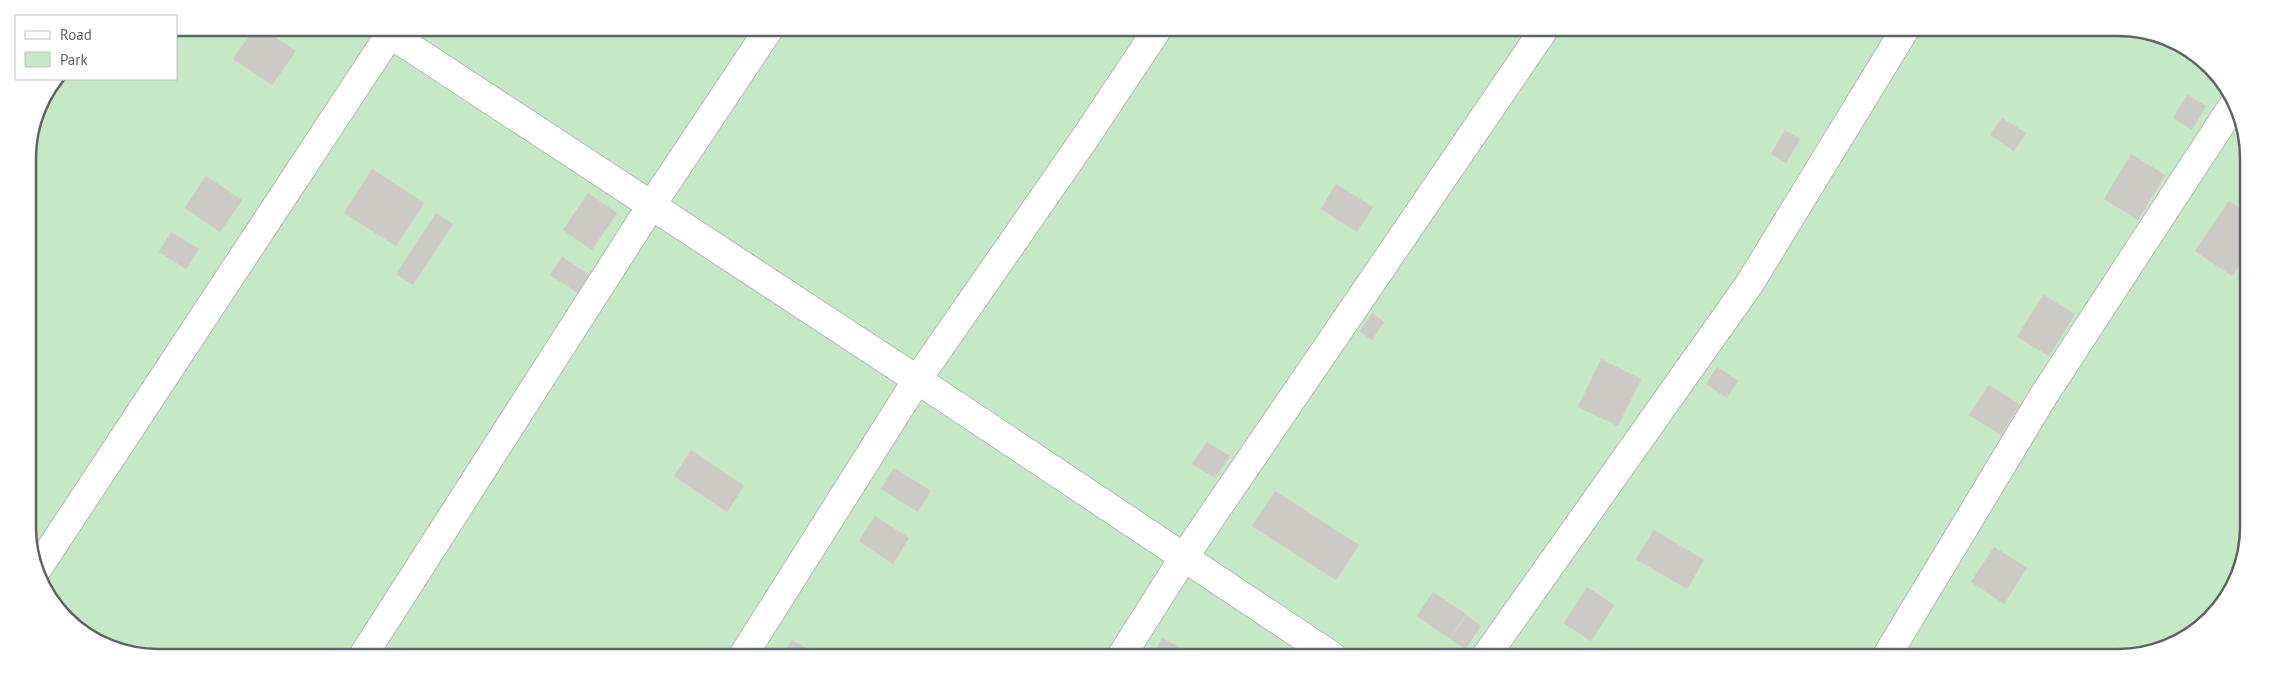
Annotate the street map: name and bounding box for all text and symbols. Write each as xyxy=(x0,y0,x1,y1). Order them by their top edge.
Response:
legend xyxy=(15,15,178,80)
text: Road xyxy=(60,25,92,44)
text: Park xyxy=(60,50,88,69)

